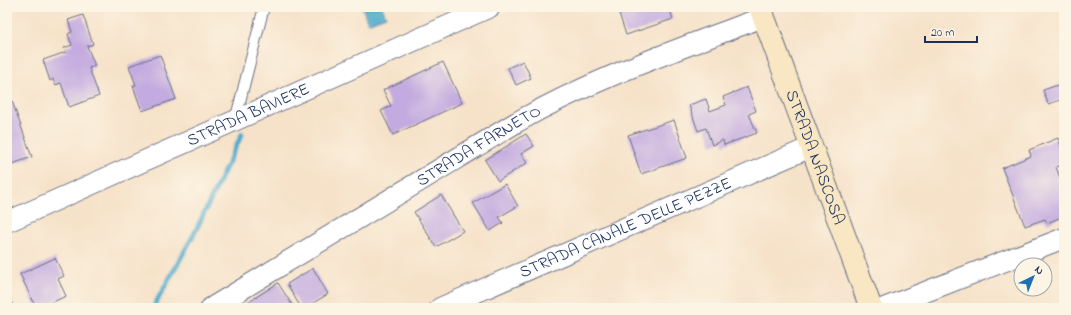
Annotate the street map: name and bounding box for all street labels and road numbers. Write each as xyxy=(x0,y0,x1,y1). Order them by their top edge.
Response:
street label: STRADA BAVIERE xyxy=(183,76,313,153)
street label: STRADA NASCOSA xyxy=(779,86,852,228)
street label: STRADA FARNETO xyxy=(412,99,545,193)
street label: STRADA CANALE DELLE PEZZE xyxy=(515,171,735,285)

